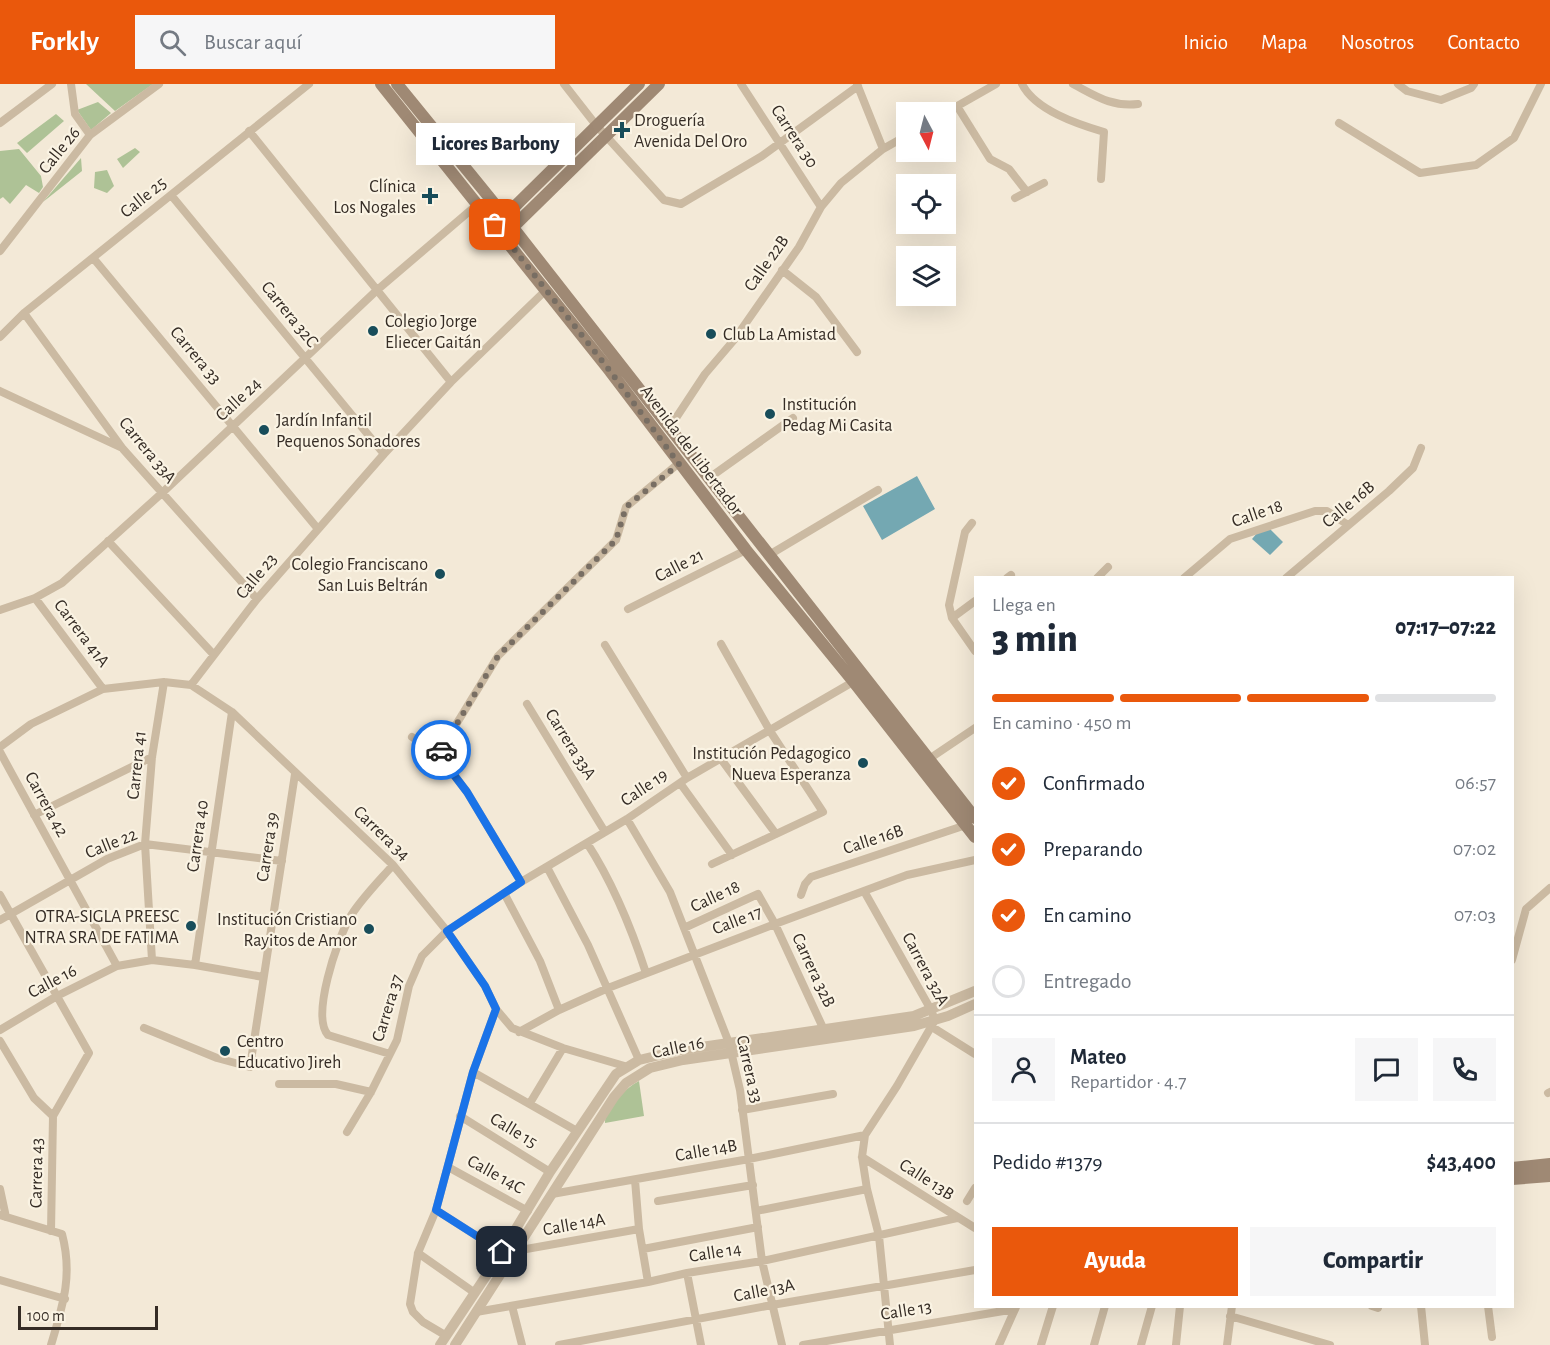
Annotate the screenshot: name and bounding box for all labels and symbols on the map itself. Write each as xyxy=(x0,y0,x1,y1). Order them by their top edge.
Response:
street label: Carrera 30 xyxy=(767,102,821,171)
north arrow xyxy=(896,102,956,162)
place label: Droguería Avenida Del Oro xyxy=(634,112,748,151)
callout: Licores Barbony xyxy=(416,123,574,165)
marker: Droguería Avenida Del Oro xyxy=(615,123,629,137)
street label: Calle 26 xyxy=(36,124,84,177)
street label: Calle 25 xyxy=(117,174,170,222)
place label: Clínica Los Nogales xyxy=(333,178,416,217)
marker: Clínica Los Nogales xyxy=(421,187,439,205)
pin xyxy=(469,199,520,250)
street label: Calle 22B xyxy=(741,232,793,295)
street label: Carrera 32C xyxy=(257,278,321,351)
place label: Colegio Jorge Eliecer Gaitán xyxy=(385,313,481,352)
street label: Carrera 33 xyxy=(166,323,224,388)
marker: Colegio Jorge Eliecer Gaitán xyxy=(366,324,380,338)
place label: Club La Amistad xyxy=(723,326,836,344)
marker: Club La Amistad xyxy=(704,327,718,341)
street label: Calle 24 xyxy=(213,374,265,425)
street label: Avenida del Libertador xyxy=(636,382,746,519)
place label: Institución Pedag Mi Casita xyxy=(782,396,893,435)
marker: Institución Pedag Mi Casita xyxy=(763,407,777,421)
place label: Jardín Infantil Pequenos Sonadores xyxy=(276,412,420,451)
street label: Carrera 33A xyxy=(115,414,180,488)
marker: Jardín Infantil Pequenos Sonadores xyxy=(257,423,271,437)
street label: Calle 16B xyxy=(1319,478,1378,532)
street label: Calle 18 xyxy=(1230,497,1285,531)
street label: Calle 21 xyxy=(652,546,707,586)
street label: Calle 23 xyxy=(233,550,281,603)
place label: Colegio Franciscano San Luis Beltrán xyxy=(292,556,428,595)
marker: Colegio Franciscano San Luis Beltrán xyxy=(433,567,447,581)
street label: Carrera 41A xyxy=(50,596,113,671)
street label: Carrera 33A xyxy=(541,706,599,784)
courier xyxy=(411,720,471,780)
street label: Carrera 41 xyxy=(124,730,150,800)
place label: Institución Pedagogico Nueva Esperanza xyxy=(692,745,851,784)
marker: Institución Pedagogico Nueva Esperanza xyxy=(856,756,870,770)
street label: Calle 19 xyxy=(618,766,671,810)
street label: Carrera 42 xyxy=(21,769,71,840)
street label: Carrera 40 xyxy=(184,799,212,873)
street label: Carrera 34 xyxy=(350,803,413,865)
street label: Carrera 39 xyxy=(254,811,282,883)
street label: Calle 16B xyxy=(841,822,906,858)
street label: Calle 22 xyxy=(83,825,140,862)
street label: Calle 18 xyxy=(688,878,743,916)
street label: Calle 17 xyxy=(710,903,765,939)
place label: OTRA-SIGLA PREESC NTRA SRA DE FATIMA xyxy=(25,908,180,947)
place label: Institución Cristiano Rayitos de Amor xyxy=(217,911,357,950)
marker: OTRA-SIGLA PREESC NTRA SRA DE FATIMA xyxy=(184,919,198,933)
marker: Institución Cristiano Rayitos de Amor xyxy=(362,922,376,936)
street label: Carrera 32A xyxy=(898,930,952,1010)
street label: Carrera 32B xyxy=(788,931,838,1010)
street label: Calle 16 xyxy=(25,962,80,1002)
street label: Carrera 37 xyxy=(369,973,407,1044)
place label: Centro Educativo Jireh xyxy=(237,1033,341,1072)
street label: Calle 16 xyxy=(651,1034,706,1062)
street label: Carrera 33 xyxy=(732,1034,766,1105)
marker: Centro Educativo Jireh xyxy=(218,1044,232,1058)
street label: Calle 15 xyxy=(487,1110,540,1152)
street label: Calle 14B xyxy=(674,1137,738,1165)
street label: Carrera 43 xyxy=(27,1138,47,1208)
street label: Calle 14C xyxy=(464,1152,527,1198)
street label: Calle 13B xyxy=(896,1156,957,1204)
street label: Calle 14A xyxy=(542,1211,607,1239)
pin xyxy=(476,1226,527,1277)
street label: Calle 14 xyxy=(688,1240,743,1266)
street label: Calle 13A xyxy=(732,1276,797,1306)
street label: Calle 13 xyxy=(879,1298,933,1324)
scale bar xyxy=(18,1303,158,1330)

